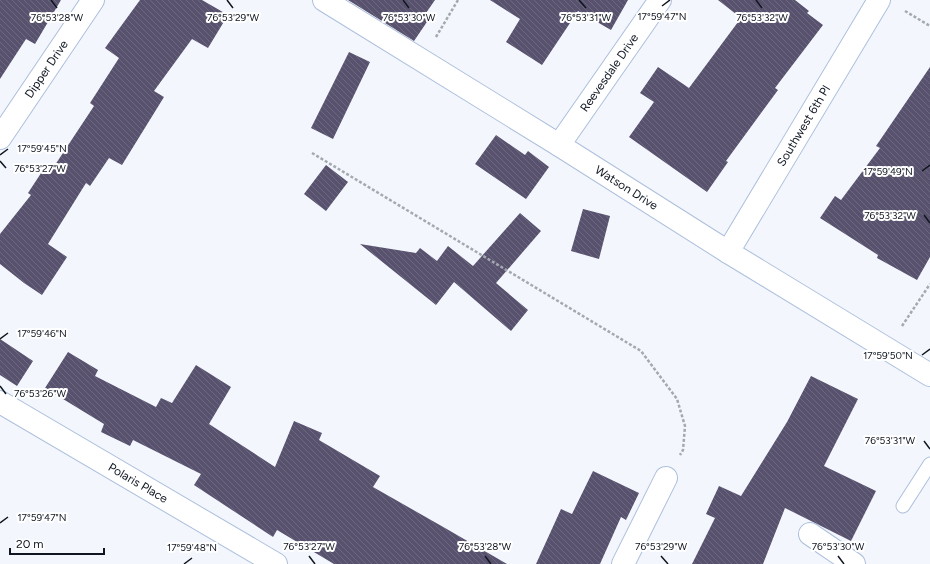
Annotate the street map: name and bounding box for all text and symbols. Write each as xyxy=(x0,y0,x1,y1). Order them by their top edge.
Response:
text: 17°59'47"N xyxy=(637,10,687,23)
text: 76°53'28"W xyxy=(31,11,84,24)
text: 76°53'29"W xyxy=(207,11,259,24)
text: 76°53'30"W xyxy=(383,11,436,24)
text: 76°53'31"W xyxy=(561,11,612,24)
text: 76°53'32"W xyxy=(736,11,788,24)
street label: Reevesdale Drive xyxy=(577,31,642,114)
street label: Dipper Drive xyxy=(22,37,71,101)
street label: Southwest 6th Pl xyxy=(774,83,833,169)
text: 17°59'45"N xyxy=(17,142,67,155)
text: 76°53'27"W xyxy=(14,162,66,175)
street label: Watson Drive xyxy=(592,163,661,213)
text: 17°59'49"N xyxy=(863,165,913,178)
text: 76°53'32"W xyxy=(864,209,916,222)
text: 17°59'46"N xyxy=(17,327,67,340)
text: 17°59'50"N xyxy=(863,349,913,362)
text: 76°53'26"W xyxy=(14,387,66,400)
text: 76°53'31"W xyxy=(865,434,916,447)
street label: Polaris Place xyxy=(106,460,171,506)
text: 17°59'47"N xyxy=(17,511,67,524)
scale bar xyxy=(10,530,104,556)
text: 20 m xyxy=(16,537,44,551)
text: 76°53'27"W xyxy=(283,540,335,553)
text: 76°53'28"W xyxy=(459,540,512,553)
text: 76°53'29"W xyxy=(635,540,687,553)
text: 76°53'30"W xyxy=(812,540,865,553)
text: 17°59'48"N xyxy=(167,541,217,554)

